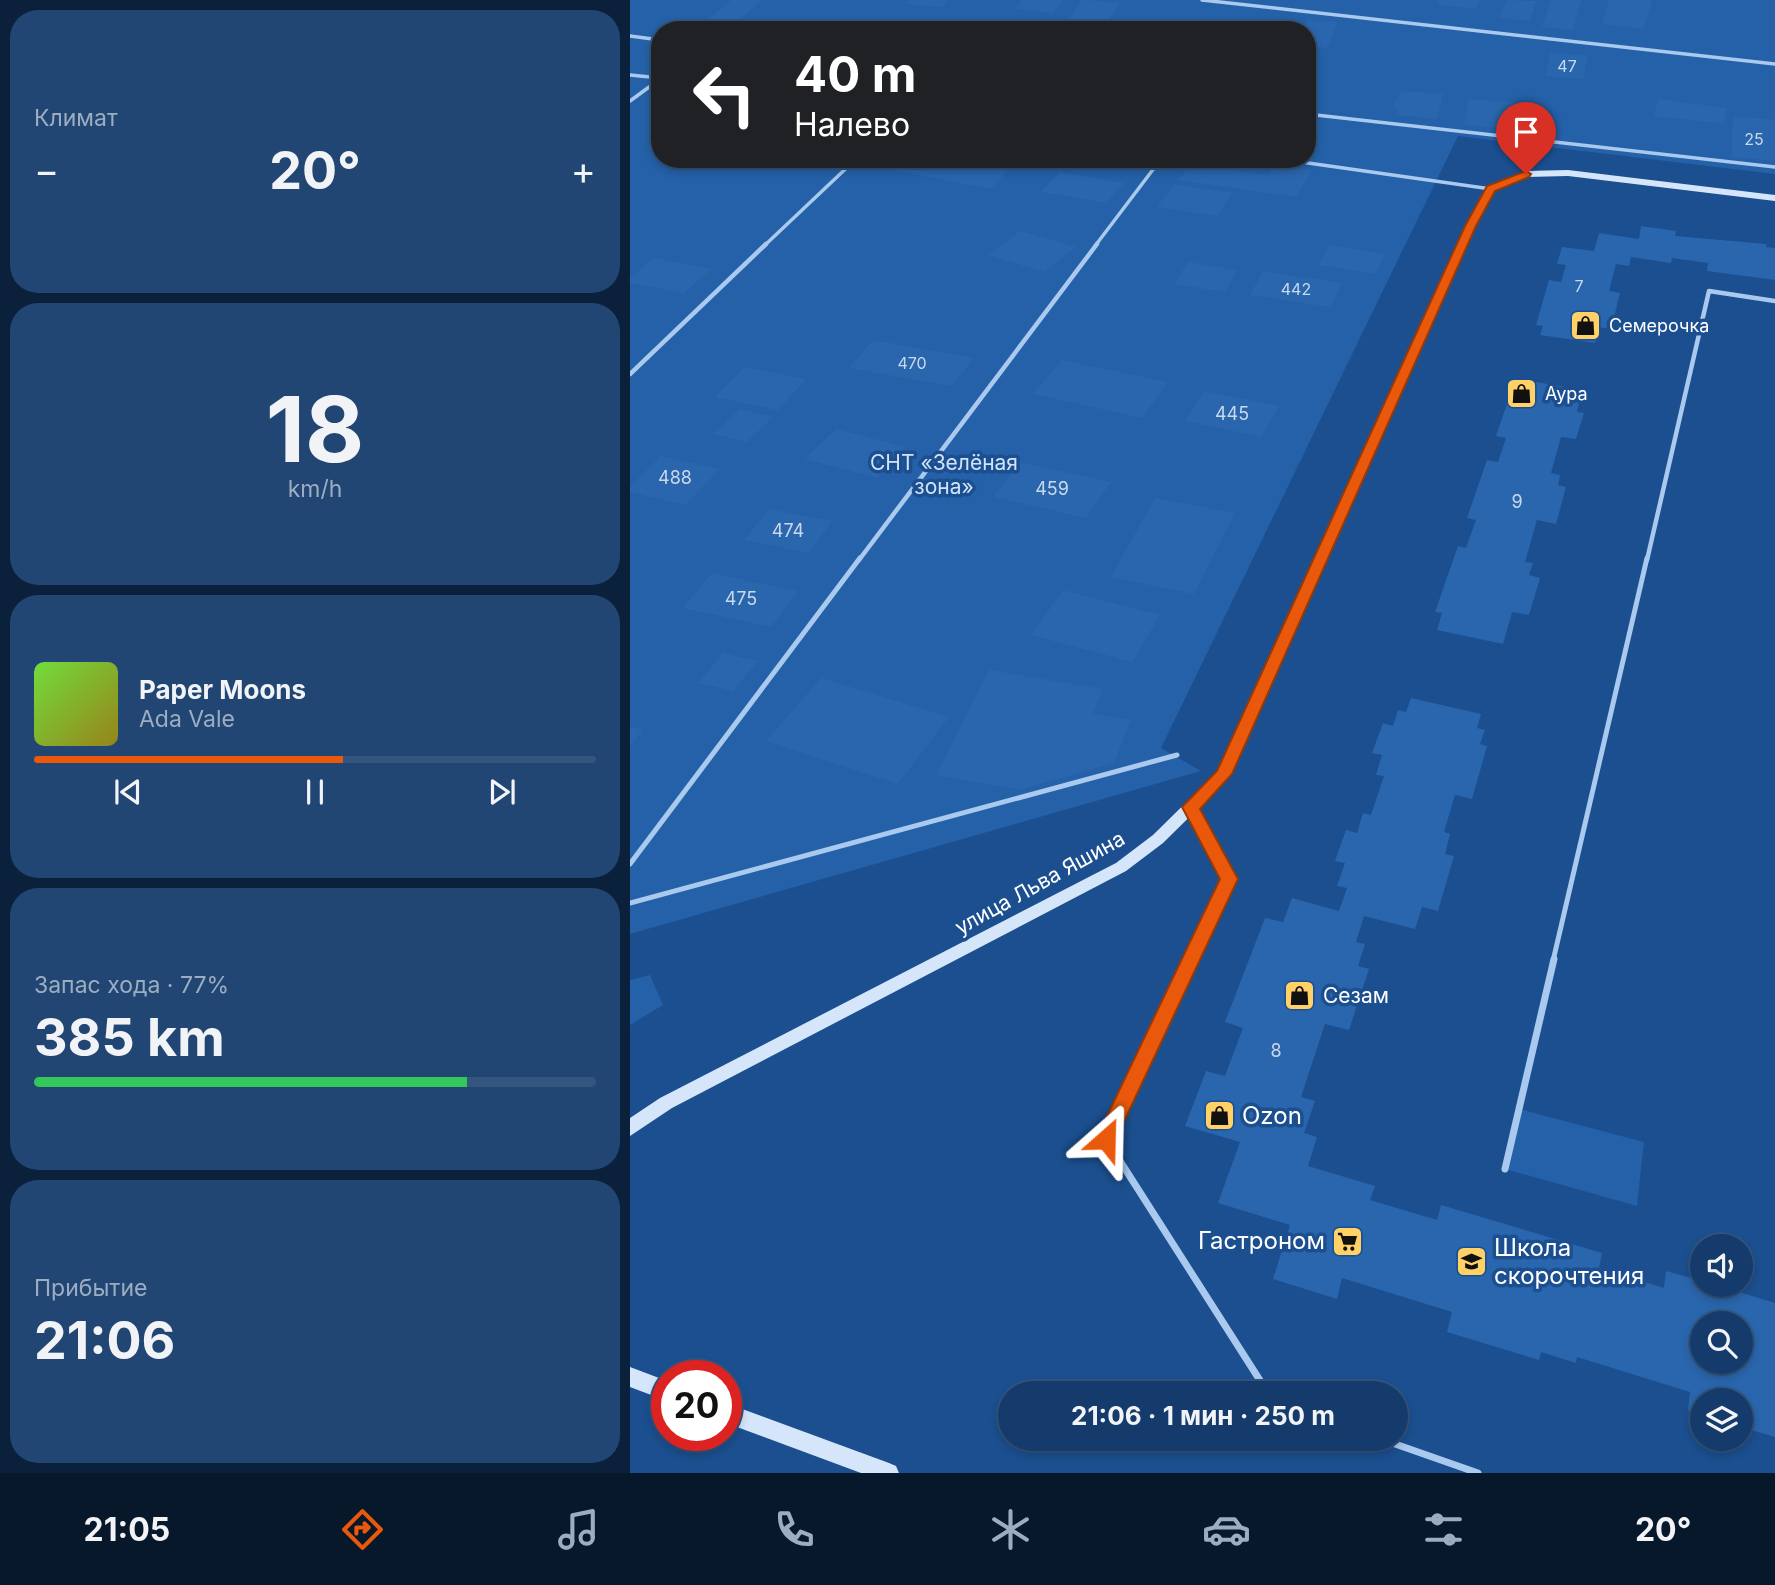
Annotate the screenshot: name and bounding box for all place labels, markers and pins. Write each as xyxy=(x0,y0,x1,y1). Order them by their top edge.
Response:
pin xyxy=(1496,102,1556,174)
shop icon: Семерочка xyxy=(1569,309,1603,343)
place label: Семерочка xyxy=(1609,315,1709,336)
shop icon: Аура xyxy=(1505,377,1539,411)
place label: Аура xyxy=(1545,383,1588,404)
shop icon: Сезам xyxy=(1283,979,1317,1013)
place label: Сезам xyxy=(1323,983,1389,1008)
shop icon: Ozon xyxy=(1202,1099,1236,1133)
place label: Ozon xyxy=(1242,1101,1302,1130)
supermarket icon: Гастроном xyxy=(1331,1224,1365,1258)
place label: Гастроном xyxy=(1198,1226,1325,1255)
place label: Школа скорочтения xyxy=(1494,1233,1644,1290)
school or university icon: Школа скорочтения xyxy=(1454,1245,1488,1279)

